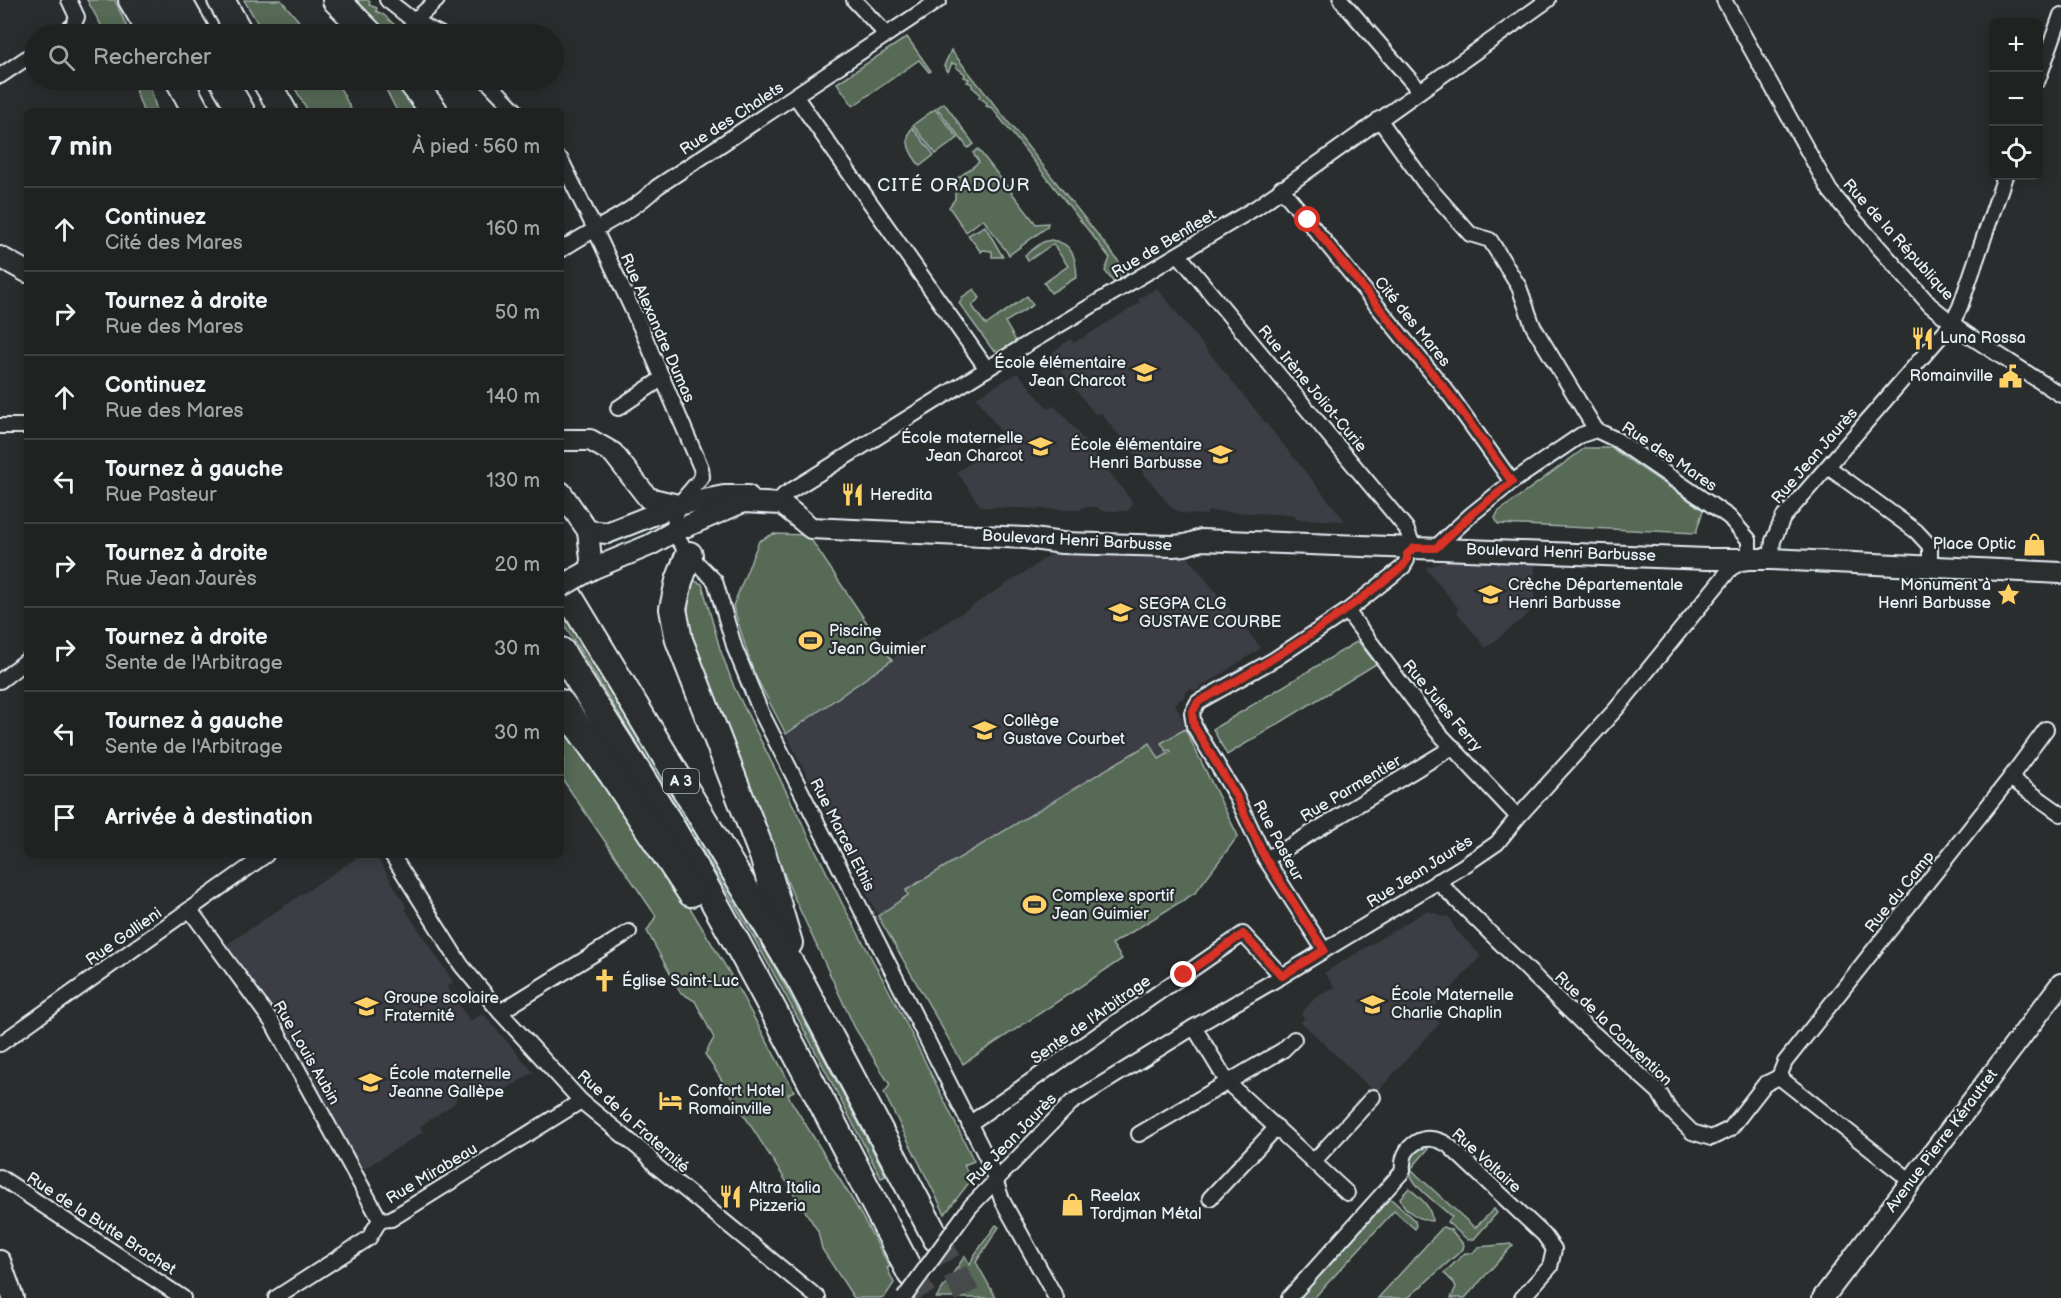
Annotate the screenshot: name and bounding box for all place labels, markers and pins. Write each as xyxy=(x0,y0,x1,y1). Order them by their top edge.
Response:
restaurant icon: Luna Rossa xyxy=(1909,325,1935,351)
place label: Luna Rossa xyxy=(1940,329,2026,348)
place label: École élémentaire Jean Charcot xyxy=(994,352,1127,391)
school or university icon: École élémentaire Jean Charcot xyxy=(1131,359,1157,385)
public building icon: Romainville xyxy=(1998,363,2024,389)
place label: Romainville xyxy=(1910,367,1993,386)
place label: École maternelle Jean Charcot xyxy=(901,427,1023,466)
school or university icon: École maternelle Jean Charcot xyxy=(1028,434,1054,460)
place label: École élémentaire Henri Barbusse xyxy=(1070,434,1203,473)
school or university icon: École élémentaire Henri Barbusse xyxy=(1207,441,1233,467)
restaurant icon: Heredita xyxy=(839,482,865,508)
place label: Heredita xyxy=(870,486,933,505)
shop icon: Place Optic xyxy=(2021,531,2047,557)
place label: Place Optic xyxy=(1933,535,2016,554)
place label: Crèche Départementale Henri Barbusse xyxy=(1508,576,1684,613)
place label: Monument à Henri Barbusse xyxy=(1878,576,1992,613)
school or university icon: Crèche Départementale Henri Barbusse xyxy=(1477,581,1503,607)
place icon: Monument à Henri Barbusse xyxy=(1996,581,2022,607)
place label: SEGPA CLG GUSTAVE COURBE xyxy=(1139,595,1281,632)
school or university icon: SEGPA CLG GUSTAVE COURBE xyxy=(1108,600,1134,626)
place label: Piscine Jean Guimier xyxy=(829,622,926,659)
sports icon: Piscine Jean Guimier xyxy=(798,627,824,653)
place label: Collège Gustave Courbet xyxy=(1003,712,1125,749)
school or university icon: Collège Gustave Courbet xyxy=(972,717,998,743)
place label: Complexe sportif Jean Guimier xyxy=(1052,887,1174,924)
sports icon: Complexe sportif Jean Guimier xyxy=(1021,892,1047,918)
church icon: Église Saint-Luc xyxy=(591,968,617,994)
place label: Église Saint-Luc xyxy=(622,970,739,991)
place label: École Maternelle Charlie Chaplin xyxy=(1391,984,1514,1023)
place label: Groupe scolaire Fraternité xyxy=(384,989,500,1026)
school or university icon: École Maternelle Charlie Chaplin xyxy=(1360,991,1386,1017)
school or university icon: Groupe scolaire Fraternité xyxy=(353,994,379,1020)
place label: École maternelle Jeanne Gallèpe xyxy=(389,1063,512,1102)
school or university icon: École maternelle Jeanne Gallèpe xyxy=(358,1070,384,1096)
place label: Confort Hotel Romainville xyxy=(688,1082,784,1119)
hotel icon: Confort Hotel Romainville xyxy=(657,1087,683,1113)
place label: Altra Italia Pizzeria xyxy=(749,1179,821,1216)
restaurant icon: Altra Italia Pizzeria xyxy=(718,1184,744,1210)
place label: Reelax Tordjman Métal xyxy=(1090,1187,1202,1224)
shop icon: Reelax Tordjman Métal xyxy=(1059,1192,1085,1218)

